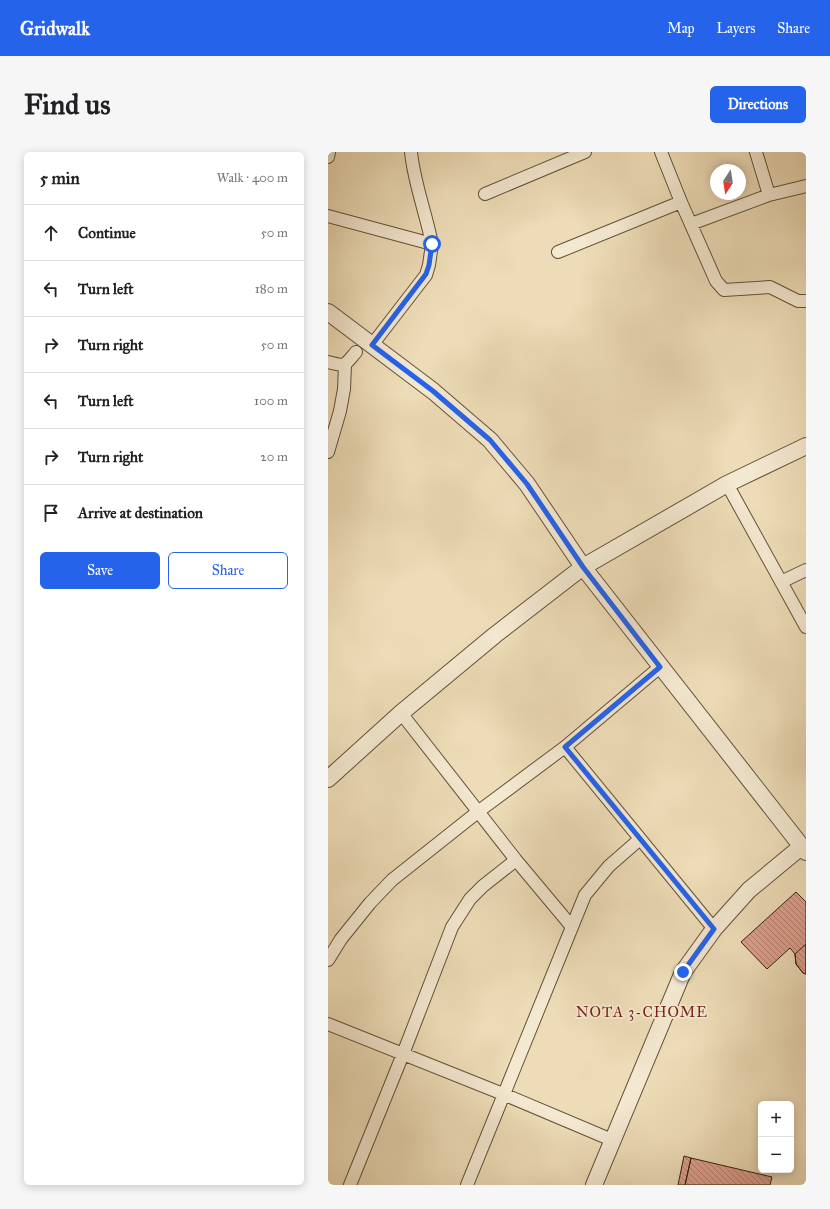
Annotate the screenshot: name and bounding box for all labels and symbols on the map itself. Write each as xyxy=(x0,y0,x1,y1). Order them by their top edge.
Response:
north arrow xyxy=(710,164,746,200)
route start xyxy=(423,235,441,253)
route end xyxy=(674,963,692,981)
district label: NOTA 3-CHOME xyxy=(576,1003,708,1021)

